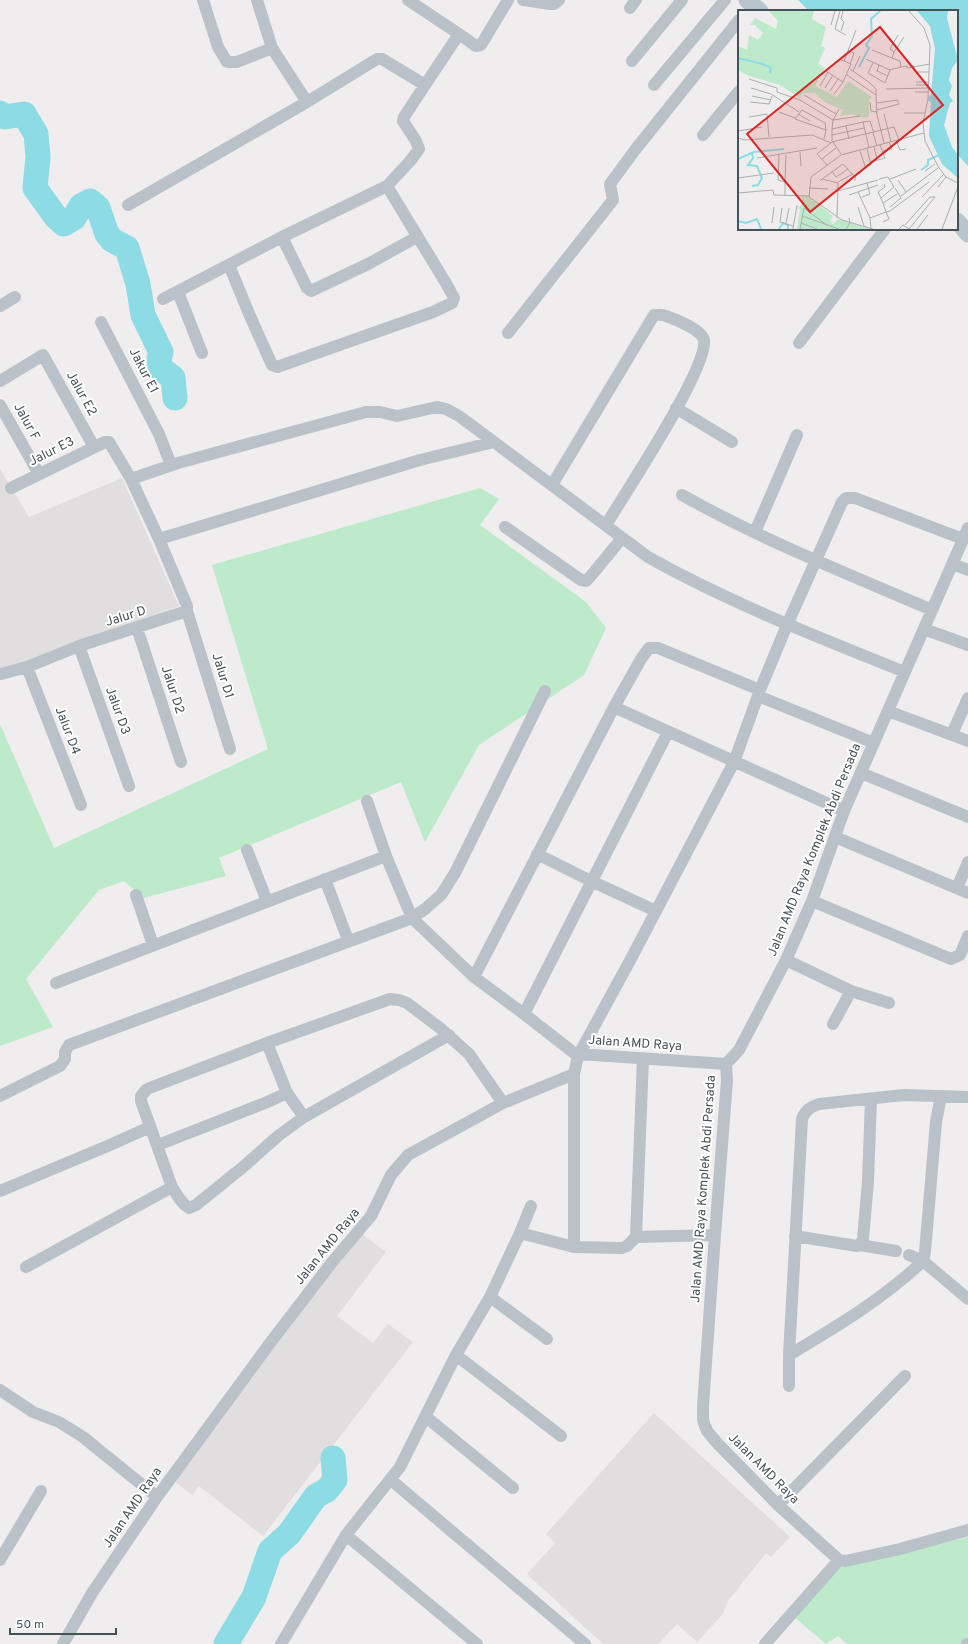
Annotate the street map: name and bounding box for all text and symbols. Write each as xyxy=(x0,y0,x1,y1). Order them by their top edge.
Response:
inset map xyxy=(738,10,958,230)
street label: Jakur E1 xyxy=(125,346,161,396)
street label: Jalur E2 xyxy=(62,369,100,419)
street label: Jalur F xyxy=(9,401,43,443)
street label: Jalur E3 xyxy=(27,434,77,470)
street label: Jalur D xyxy=(104,603,148,631)
street label: Jalur D1 xyxy=(208,651,236,701)
street label: Jalur D2 xyxy=(157,664,187,716)
street label: Jalur D3 xyxy=(101,685,133,737)
street label: Jalur D4 xyxy=(51,705,83,757)
street label: Jalan AMD Raya Komplek Abdi Persada xyxy=(765,741,865,959)
street label: Jalan AMD Raya xyxy=(588,1033,682,1055)
street label: Jalan AMD Raya Komplek Abdi Persada xyxy=(688,1075,720,1303)
street label: Jalan AMD Raya xyxy=(292,1205,364,1289)
street label: Jalan AMD Raya xyxy=(724,1430,802,1508)
street label: Jalan AMD Raya xyxy=(100,1465,166,1551)
scale bar xyxy=(10,1610,116,1636)
text: 50 m xyxy=(16,1617,44,1633)

